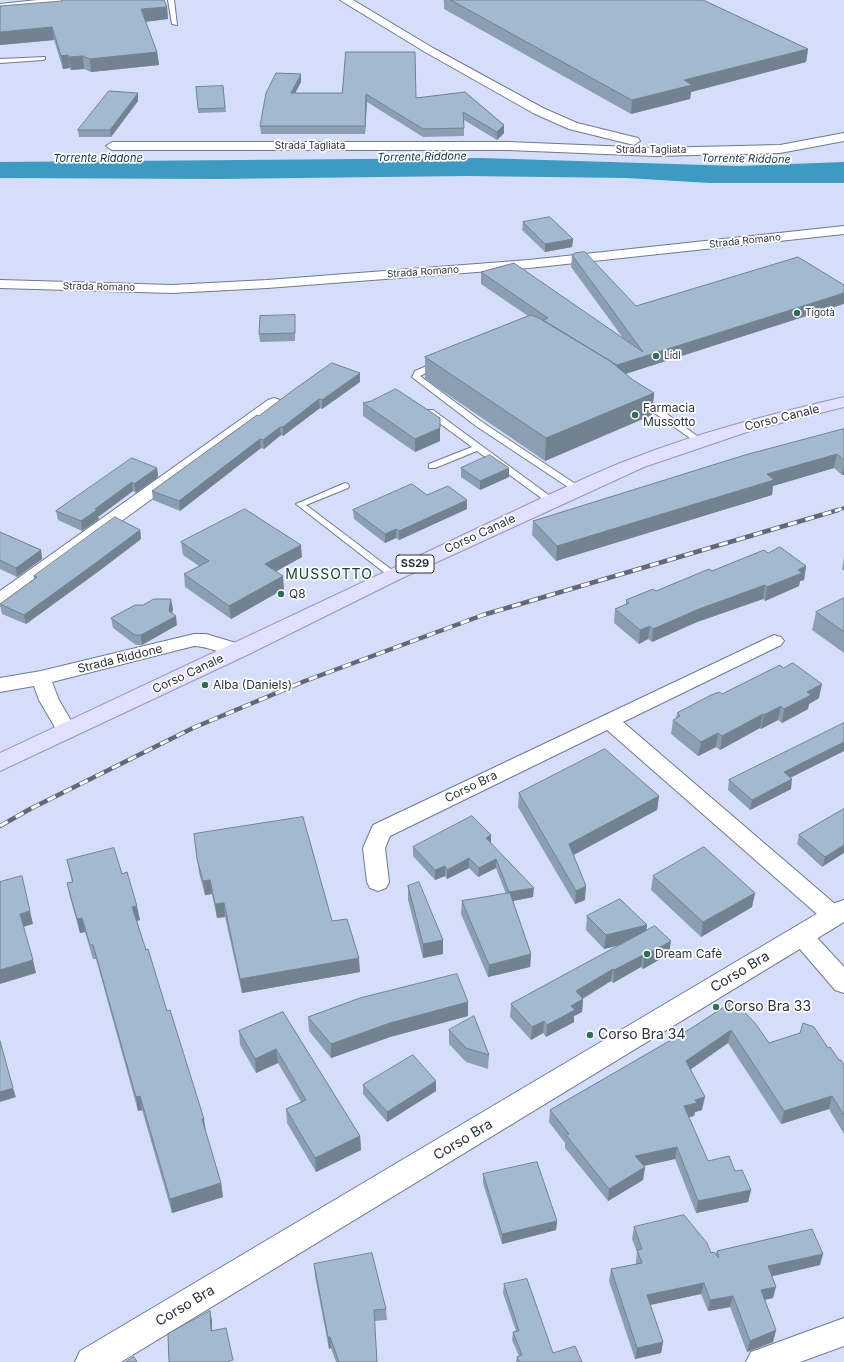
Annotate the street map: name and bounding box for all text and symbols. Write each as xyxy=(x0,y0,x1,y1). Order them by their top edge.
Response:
street label: Strada Tagliata xyxy=(275,140,345,152)
street label: Strada Tagliata xyxy=(616,144,686,156)
water label: Torrente Riddone xyxy=(377,150,467,164)
water label: Torrente Riddone xyxy=(53,152,143,166)
water label: Torrente Riddone xyxy=(701,152,791,166)
street label: Strada Romano xyxy=(708,231,782,251)
street label: Strada Romano xyxy=(387,263,459,281)
street label: Strada Romano xyxy=(63,280,135,294)
place label: Tigotà xyxy=(805,307,835,319)
marker: Tigotà xyxy=(792,308,802,318)
place label: Lidl xyxy=(664,350,681,362)
marker: Lidl xyxy=(651,351,661,361)
place label: Farmacia Mussotto xyxy=(643,401,695,429)
street label: Corso Canale xyxy=(743,402,821,434)
marker: Farmacia Mussotto xyxy=(630,410,640,420)
street label: Corso Canale xyxy=(442,511,518,557)
road number: SS29 xyxy=(396,555,434,573)
district label: MUSSOTTO xyxy=(285,567,373,583)
place label: Q8 xyxy=(289,587,306,601)
marker: Q8 xyxy=(276,589,286,599)
street label: Strada Riddone xyxy=(76,641,164,677)
street label: Corso Canale xyxy=(150,651,226,697)
place label: Alba (Daniels) xyxy=(213,678,292,692)
marker: Alba (Daniels) xyxy=(200,680,210,690)
street label: Corso Bra xyxy=(442,768,500,806)
place label: Dream Cafè xyxy=(655,947,722,961)
street label: Corso Bra xyxy=(707,948,773,996)
marker: Dream Cafè xyxy=(642,949,652,959)
place label: Corso Bra 33 xyxy=(724,999,811,1015)
marker: Corso Bra 33 xyxy=(711,1002,721,1012)
place label: Corso Bra 34 xyxy=(598,1027,686,1043)
marker: Corso Bra 34 xyxy=(585,1030,595,1040)
street label: Corso Bra xyxy=(430,1116,496,1164)
street label: Corso Bra xyxy=(152,1282,218,1330)

